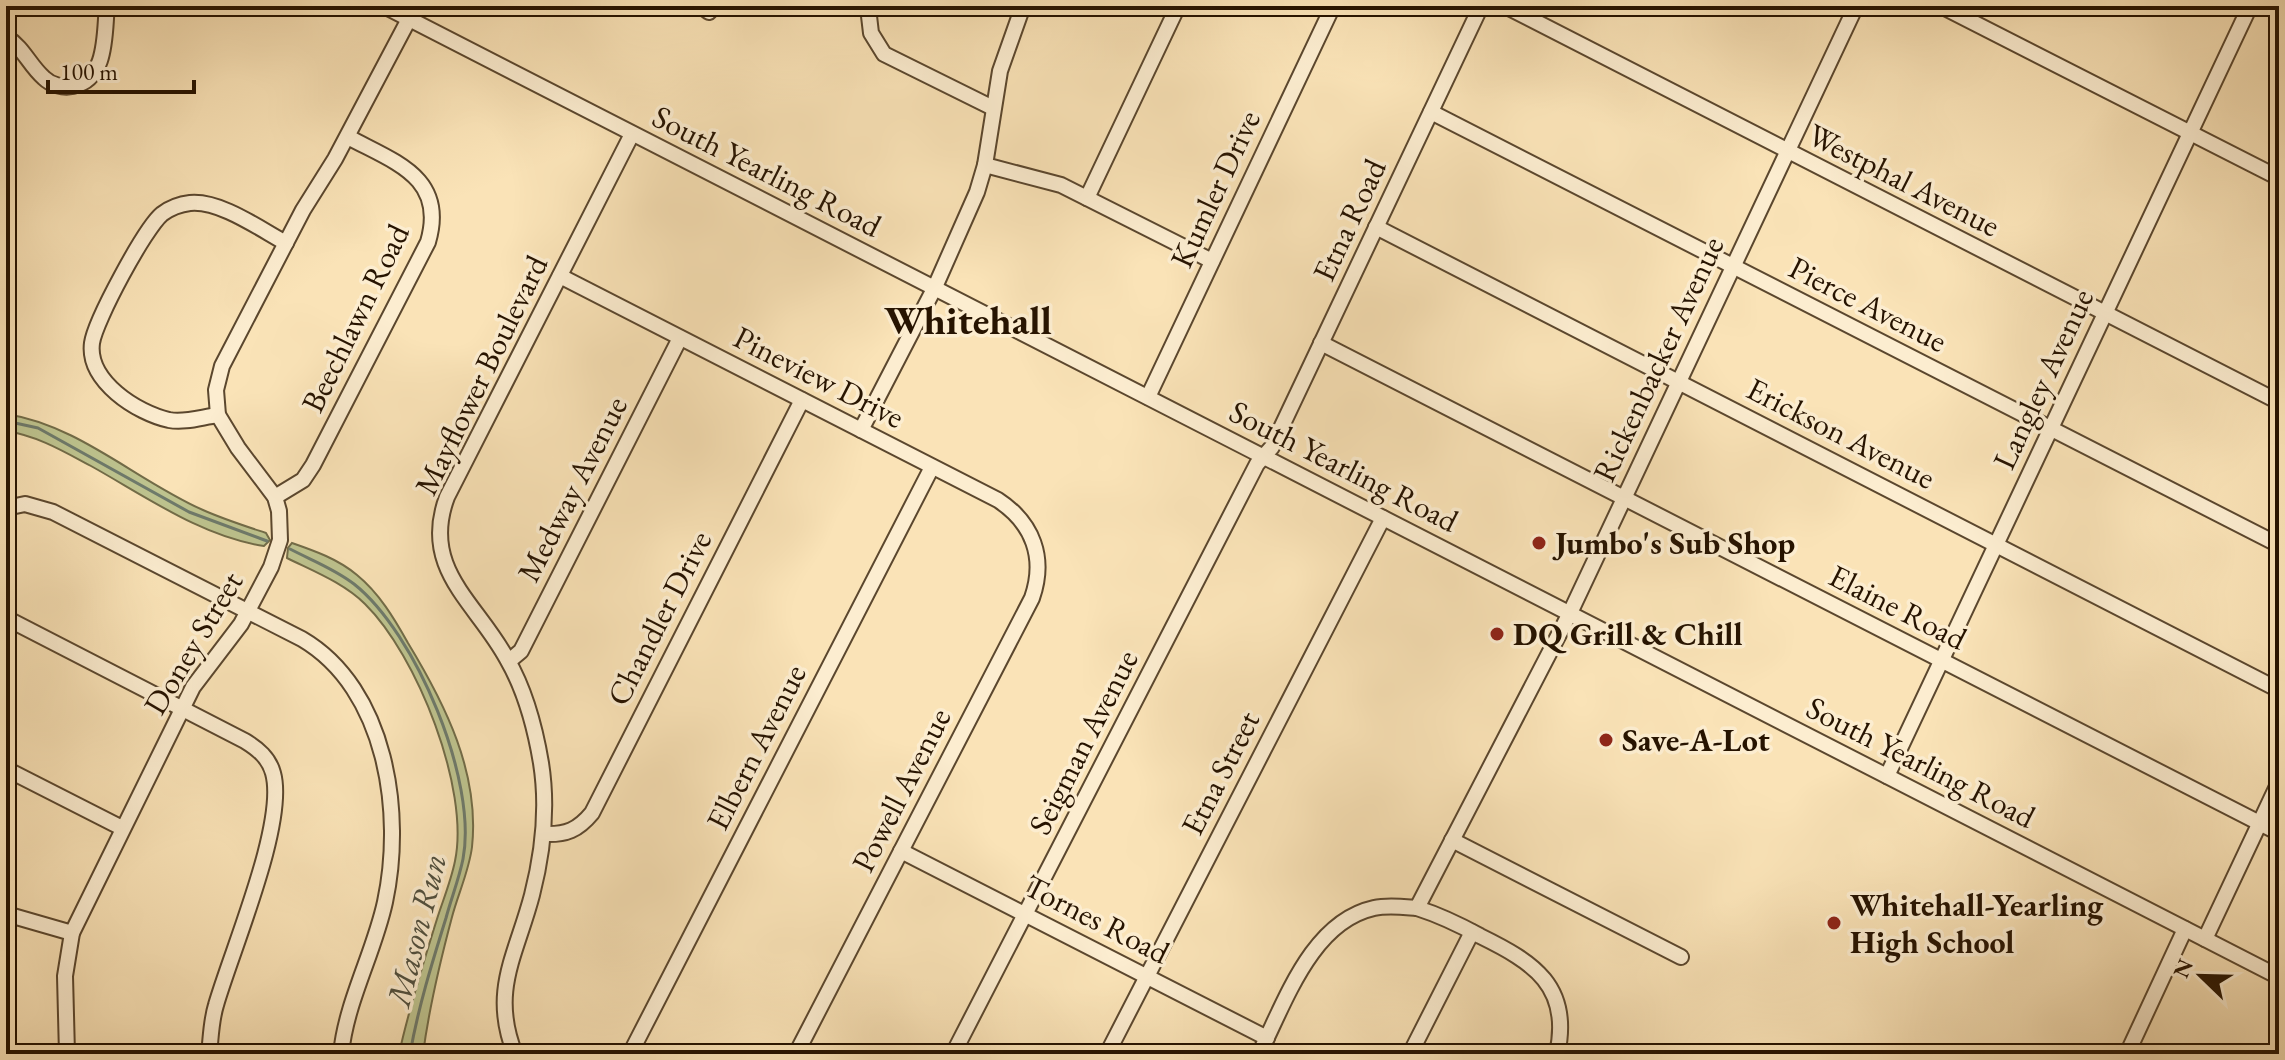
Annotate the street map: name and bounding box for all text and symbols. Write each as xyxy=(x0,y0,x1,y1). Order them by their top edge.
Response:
scale bar xyxy=(48,44,194,94)
text: 100 m xyxy=(60,56,118,87)
street label: South Yearling Road xyxy=(645,95,889,247)
street label: Kumler Drive xyxy=(1160,103,1270,275)
street label: Westphal Avenue xyxy=(1801,114,2007,246)
street label: Etna Road xyxy=(1302,151,1396,288)
street label: Beechlawn Road xyxy=(291,216,419,419)
street label: Rickenbacker Avenue xyxy=(1583,230,1733,488)
street label: Pierce Avenue xyxy=(1782,246,1954,362)
street label: Mayflower Boulevard xyxy=(405,247,558,502)
street label: Langley Avenue xyxy=(1983,282,2103,476)
district label: Whitehall xyxy=(884,294,1052,346)
street label: Pineview Drive xyxy=(727,316,911,438)
street label: Erickson Avenue xyxy=(1740,368,1942,498)
street label: Medway Avenue xyxy=(507,389,637,589)
street label: South Yearling Road xyxy=(1222,390,1466,542)
place label: Jumbo's Sub Shop xyxy=(1552,522,1795,564)
street label: Chandler Drive xyxy=(597,524,721,712)
marker: Jumbo's Sub Shop xyxy=(1530,534,1548,552)
street label: Elaine Road xyxy=(1822,554,1975,660)
street label: Doney Street xyxy=(134,564,252,722)
place label: DQ Grill & Chill xyxy=(1513,613,1743,655)
marker: DQ Grill & Chill xyxy=(1488,625,1506,643)
street label: Seigman Avenue xyxy=(1018,643,1148,841)
street label: Elbern Avenue xyxy=(696,657,816,837)
street label: South Yearling Road xyxy=(1799,686,2043,838)
street label: Powell Avenue xyxy=(842,701,960,879)
street label: Etna Street xyxy=(1171,704,1269,842)
place label: Save-A-Lot xyxy=(1622,719,1770,761)
marker: Save-A-Lot xyxy=(1597,731,1615,749)
water label: Mason Run xyxy=(375,849,456,1013)
street label: Tornes Road xyxy=(1017,864,1178,974)
place label: Whitehall-Yearling High School xyxy=(1850,884,2104,963)
marker: Whitehall-Yearling High School xyxy=(1825,914,1843,932)
north arrow xyxy=(2161,936,2241,1016)
text: N xyxy=(2166,954,2200,982)

